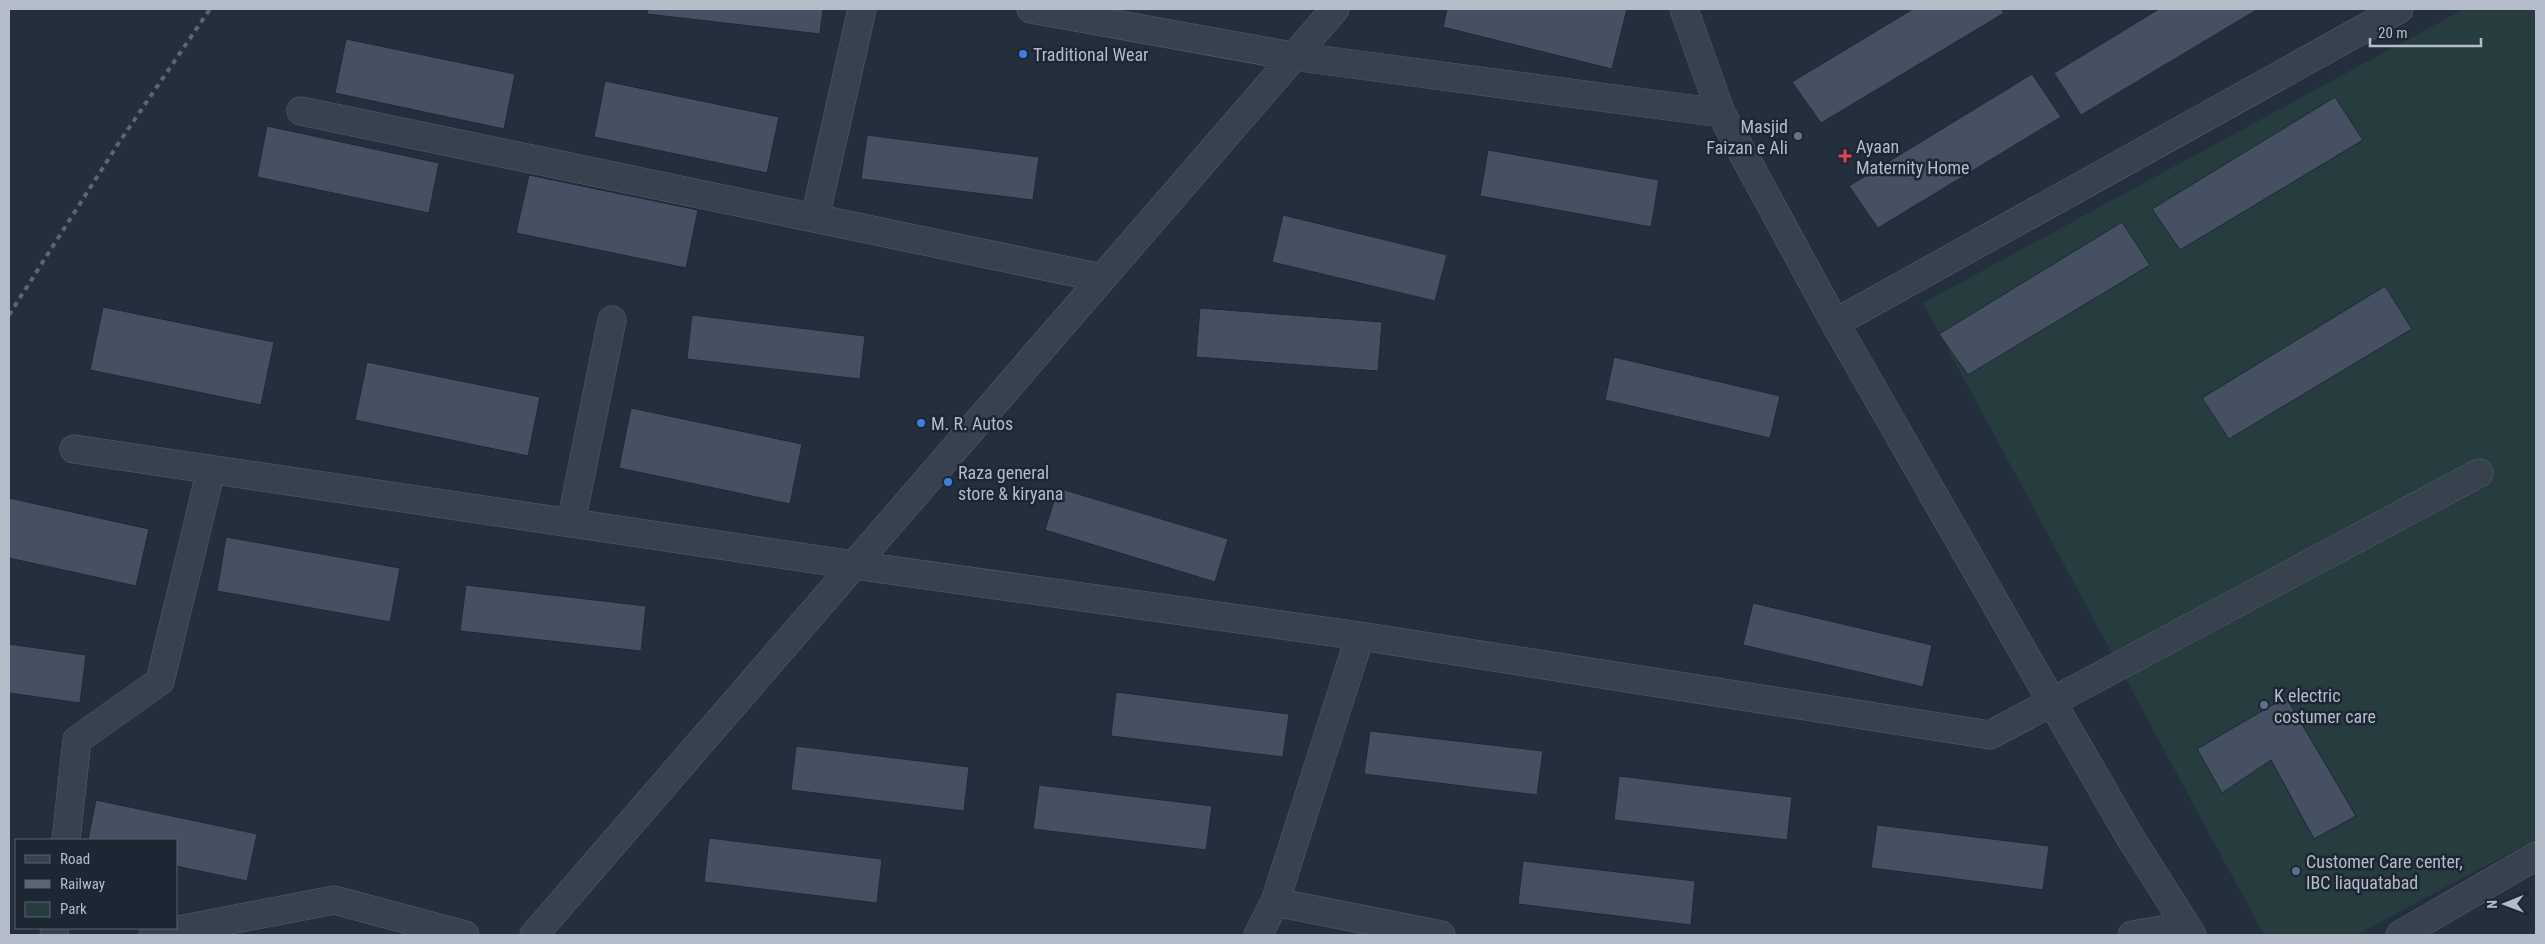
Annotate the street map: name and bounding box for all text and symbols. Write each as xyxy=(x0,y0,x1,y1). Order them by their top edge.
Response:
scale bar xyxy=(2370,15,2481,47)
text: 20 m xyxy=(2378,24,2408,42)
place label: Traditional Wear xyxy=(1033,44,1149,65)
marker: Traditional Wear xyxy=(1017,48,1029,60)
place label: Masjid Faizan e Ali xyxy=(1706,116,1788,158)
marker: Masjid Faizan e Ali xyxy=(1792,130,1804,142)
place label: Ayaan Maternity Home xyxy=(1856,136,1969,178)
marker: Ayaan Maternity Home xyxy=(1838,149,1852,163)
place label: M. R. Autos xyxy=(931,413,1013,434)
marker: M. R. Autos xyxy=(915,417,927,429)
place label: Raza general store & kiryana xyxy=(958,462,1063,504)
marker: Raza general store & kiryana xyxy=(942,476,954,488)
place label: K electric costumer care xyxy=(2274,685,2376,727)
marker: K electric costumer care xyxy=(2258,699,2270,711)
legend xyxy=(15,839,178,929)
text: Road xyxy=(60,850,90,868)
place label: Customer Care center, IBC liaquatabad xyxy=(2306,851,2463,893)
marker: Customer Care center, IBC liaquatabad xyxy=(2290,865,2302,877)
text: Railway xyxy=(60,875,105,893)
north arrow xyxy=(2480,879,2530,929)
text: Park xyxy=(60,900,87,918)
text: N xyxy=(2484,900,2500,909)

